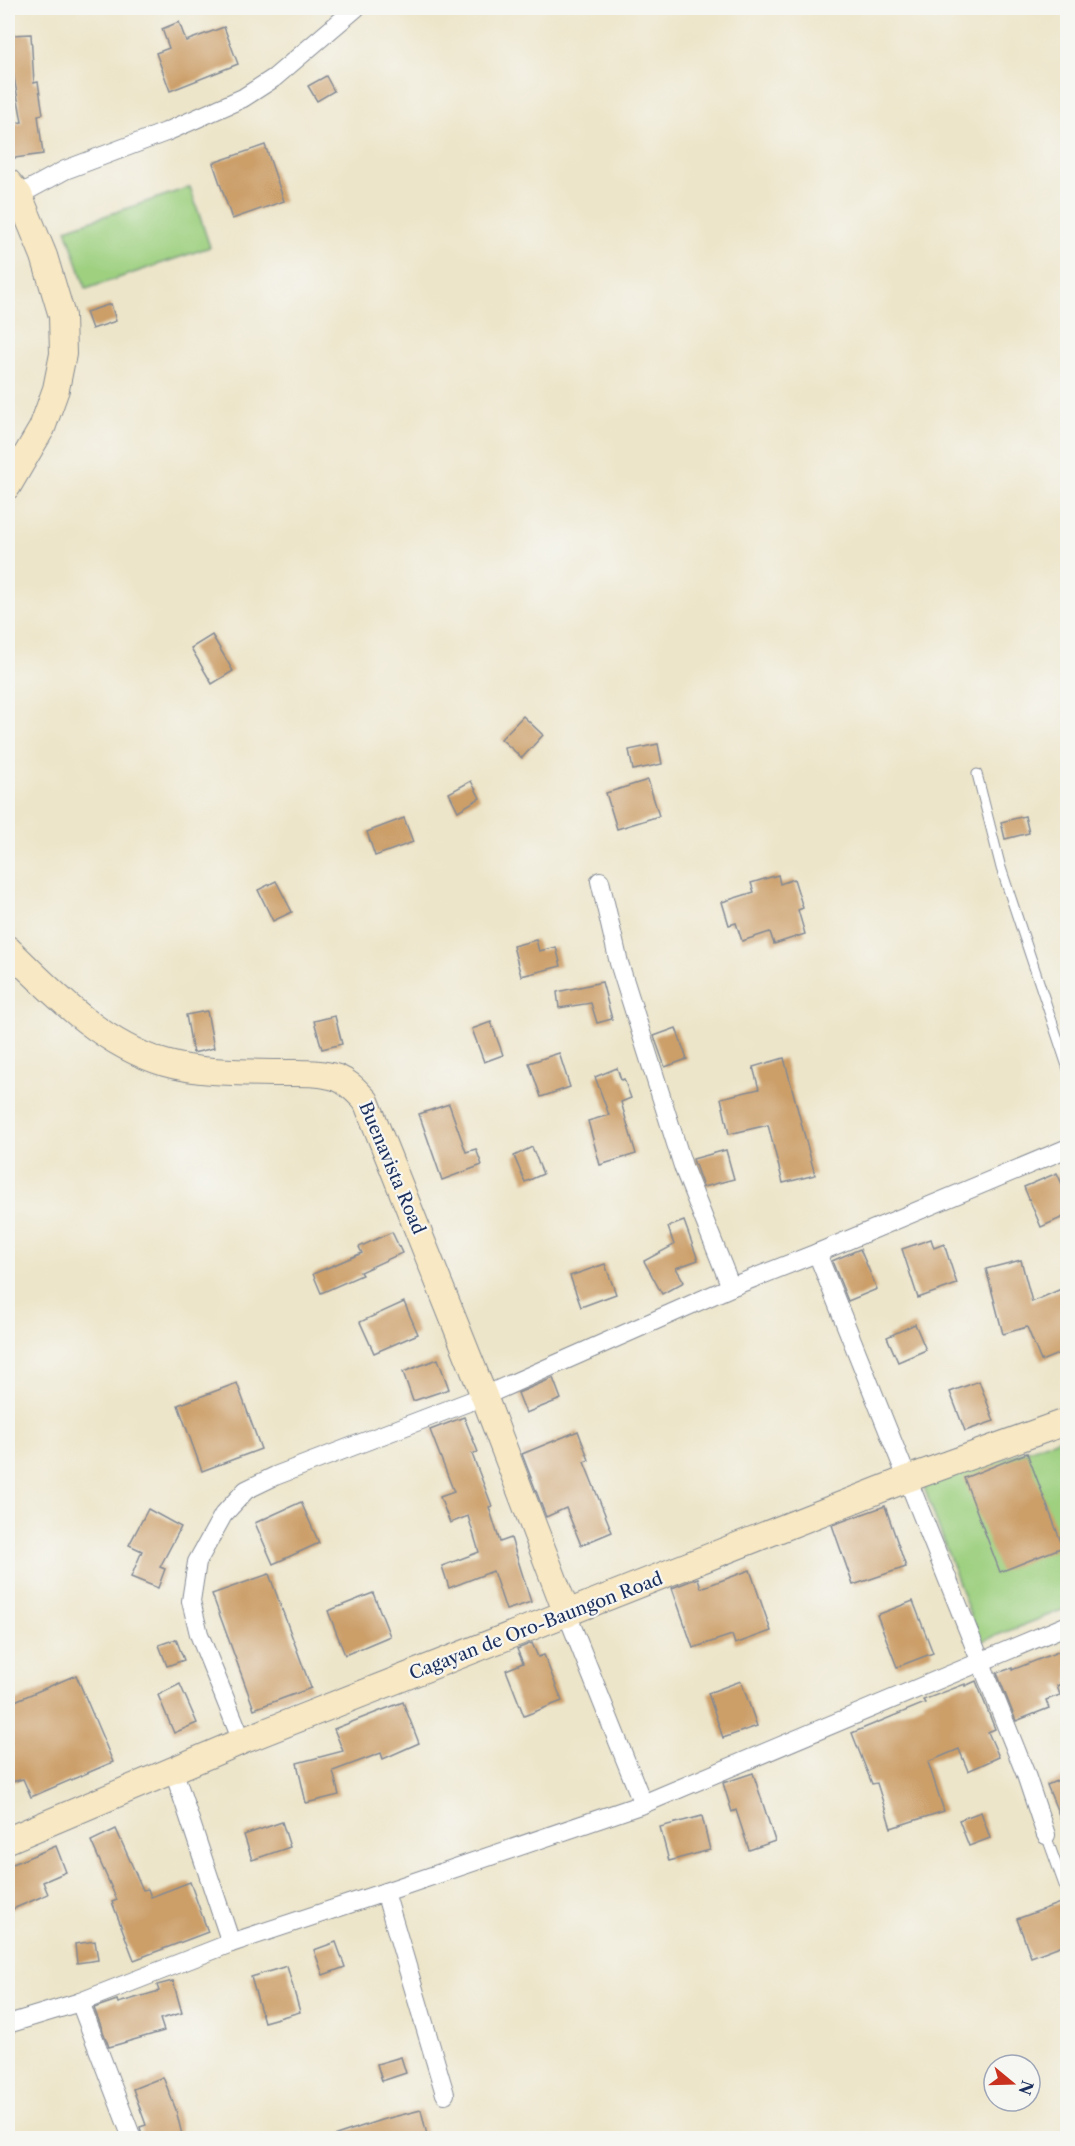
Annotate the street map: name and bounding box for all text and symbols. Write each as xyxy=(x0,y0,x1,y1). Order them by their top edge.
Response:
street label: Buenavista Road xyxy=(354,1098,430,1238)
street label: Cagayan de Oro-Baungon Road xyxy=(406,1567,666,1685)
north arrow xyxy=(982,2053,1042,2113)
text: N xyxy=(1014,2078,1038,2098)

